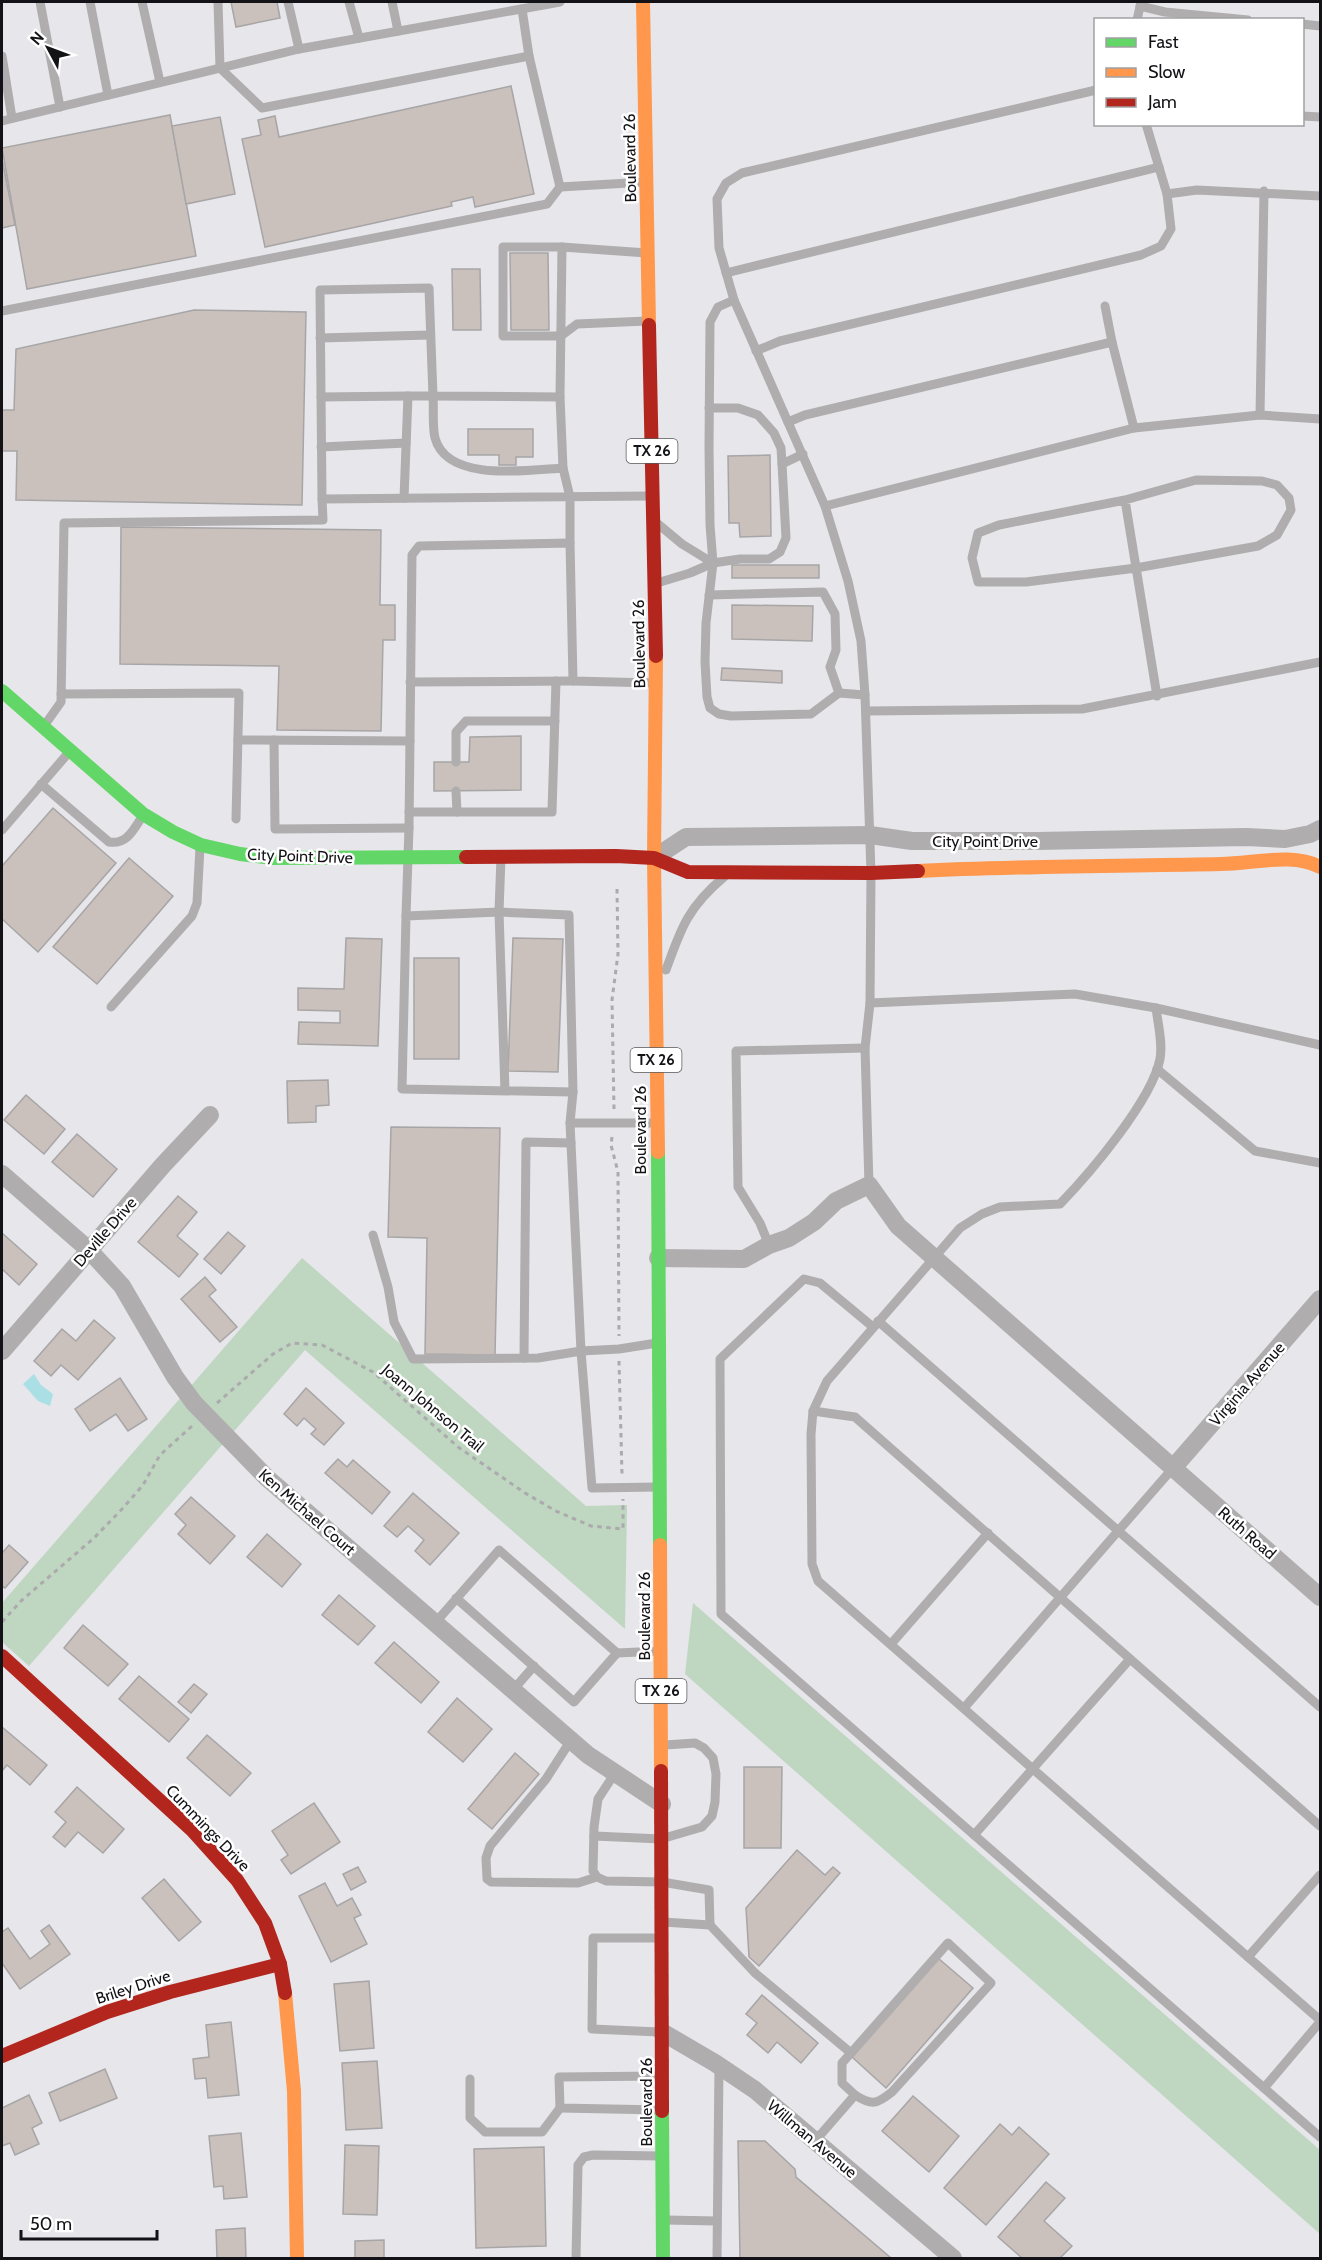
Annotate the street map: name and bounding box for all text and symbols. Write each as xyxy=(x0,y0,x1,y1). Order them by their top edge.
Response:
north arrow xyxy=(18,18,78,78)
legend xyxy=(1094,18,1304,126)
text: N xyxy=(26,28,48,49)
text: Fast xyxy=(1148,31,1179,53)
text: Slow xyxy=(1148,61,1185,83)
text: Jam xyxy=(1147,91,1177,113)
street label: Boulevard 26 xyxy=(620,113,640,203)
road number: TX 26 xyxy=(626,439,678,463)
street label: Boulevard 26 xyxy=(629,599,649,689)
street label: City Point Drive xyxy=(932,832,1038,851)
street label: City Point Drive xyxy=(247,845,353,867)
road number: TX 26 xyxy=(630,1048,682,1072)
street label: Boulevard 26 xyxy=(631,1086,650,1174)
street label: Deville Drive xyxy=(70,1193,140,1271)
street label: Virginia Avenue xyxy=(1205,1338,1289,1430)
street label: Joann Johnson Trail xyxy=(377,1359,488,1456)
street label: Ken Michael Court xyxy=(255,1465,360,1560)
street label: Ruth Road xyxy=(1214,1503,1280,1563)
street label: Boulevard 26 xyxy=(635,1572,654,1660)
road number: TX 26 xyxy=(636,1679,686,1703)
street label: Cummings Drive xyxy=(162,1781,254,1875)
street label: Briley Drive xyxy=(93,1966,173,2008)
street label: Boulevard 26 xyxy=(637,2058,656,2146)
street label: Willman Avenue xyxy=(763,2096,861,2182)
scale bar xyxy=(21,2203,158,2241)
text: 50 m xyxy=(30,2213,72,2235)

